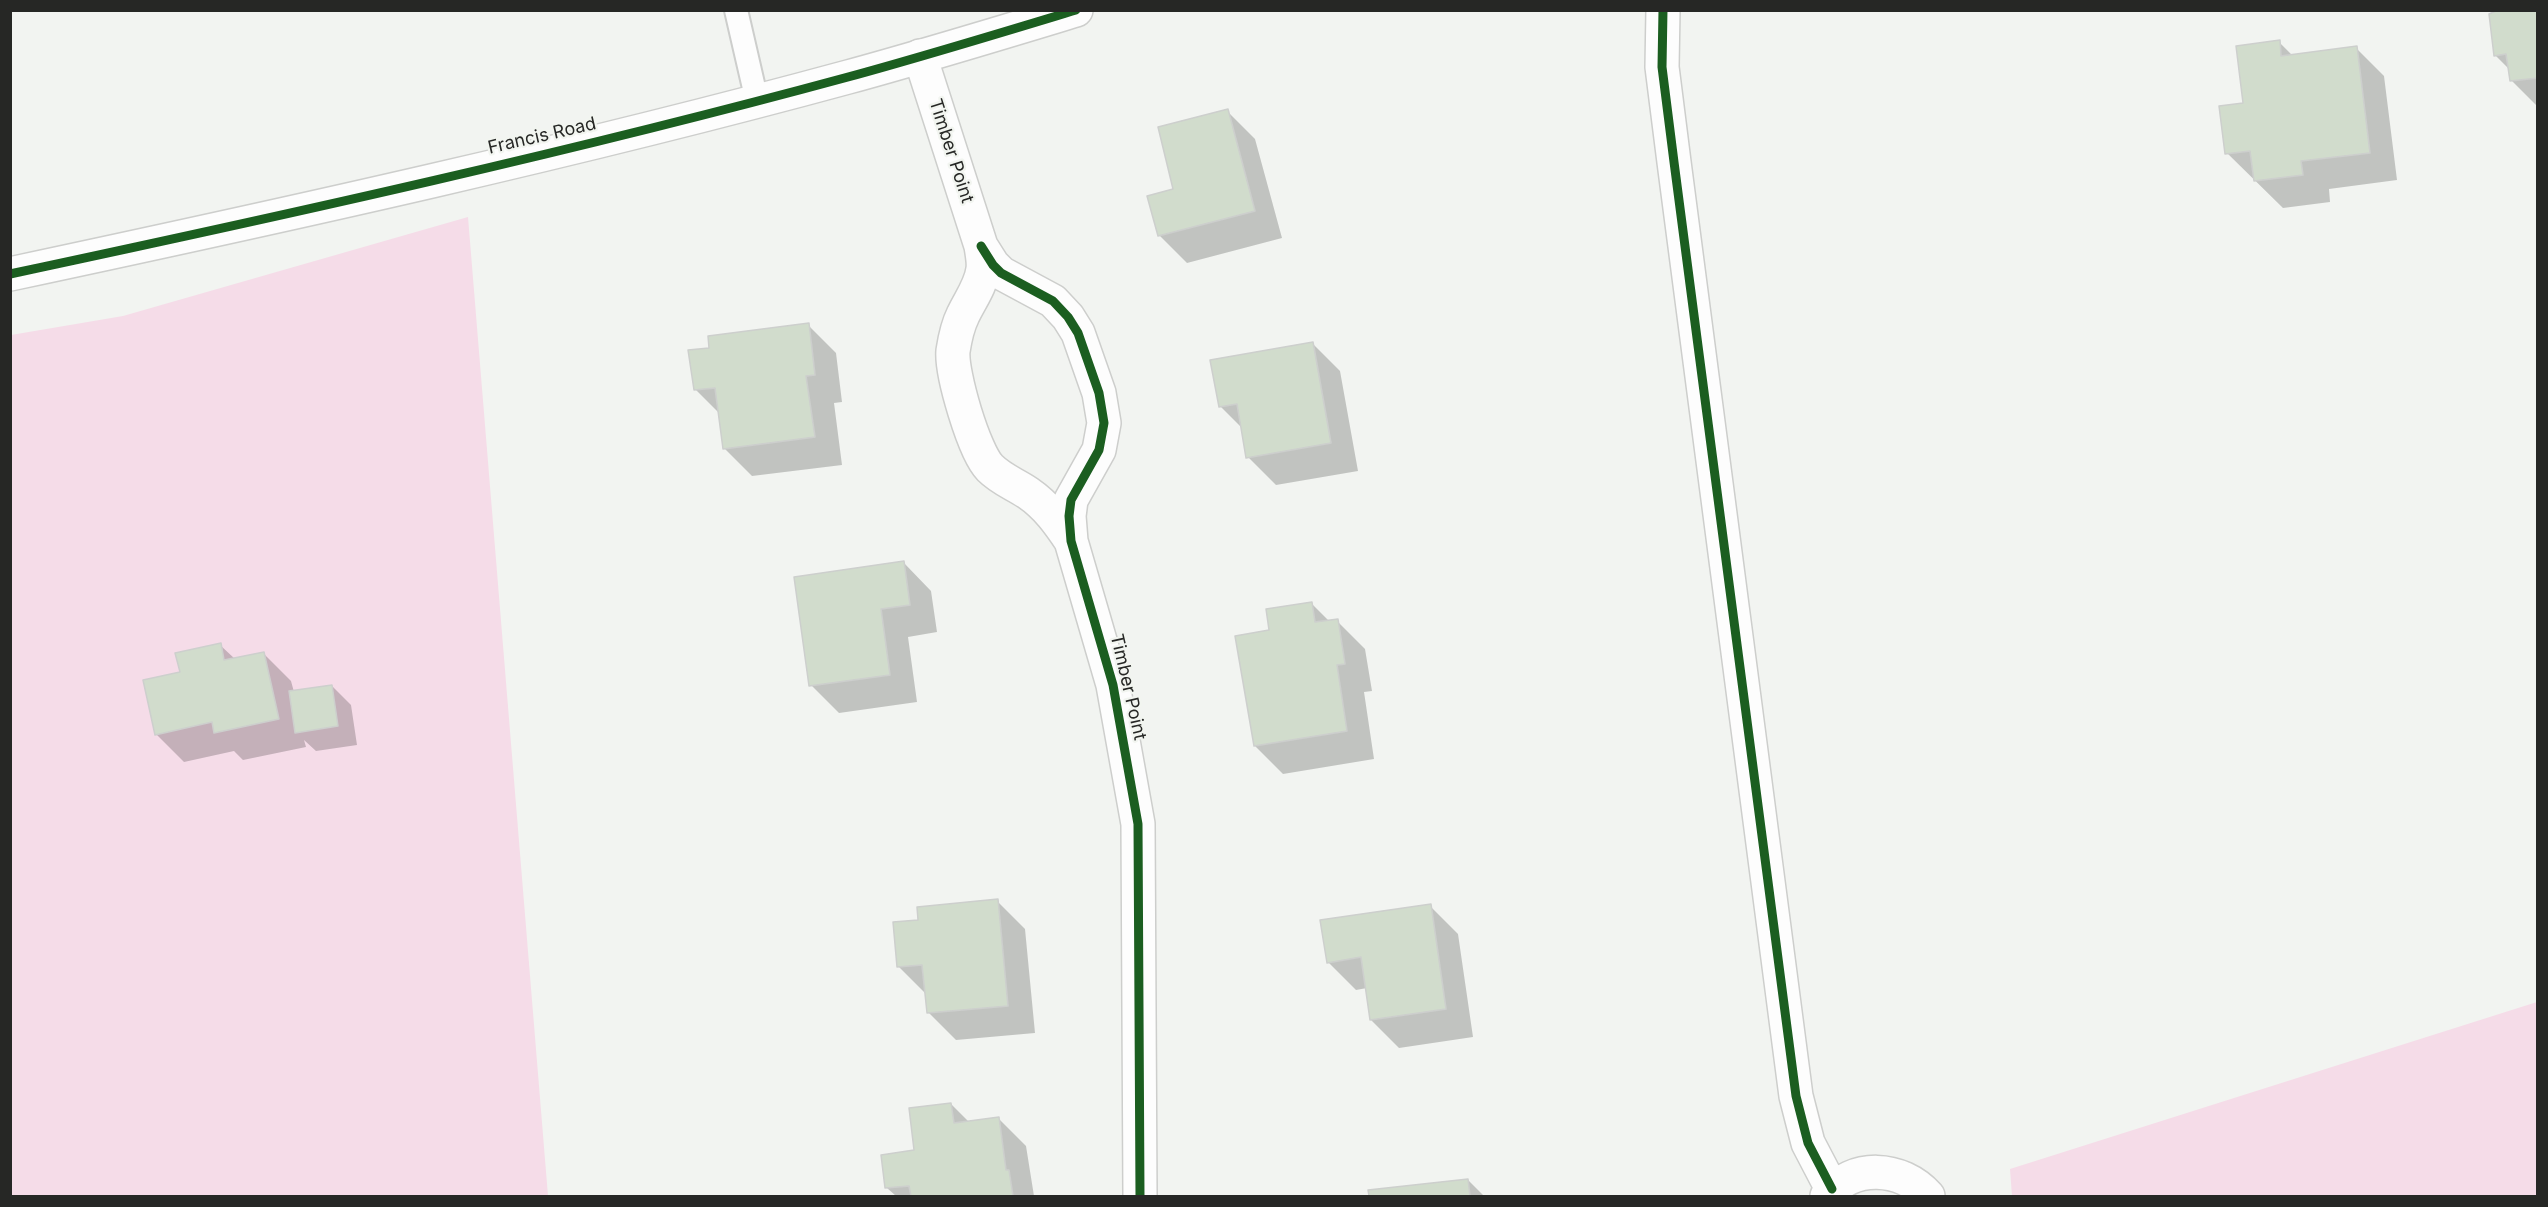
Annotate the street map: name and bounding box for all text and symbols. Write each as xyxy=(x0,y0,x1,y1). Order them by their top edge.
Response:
street label: Timber Point xyxy=(924,96,978,206)
street label: Francis Road xyxy=(486,113,598,159)
street label: Timber Point xyxy=(1105,632,1151,742)

